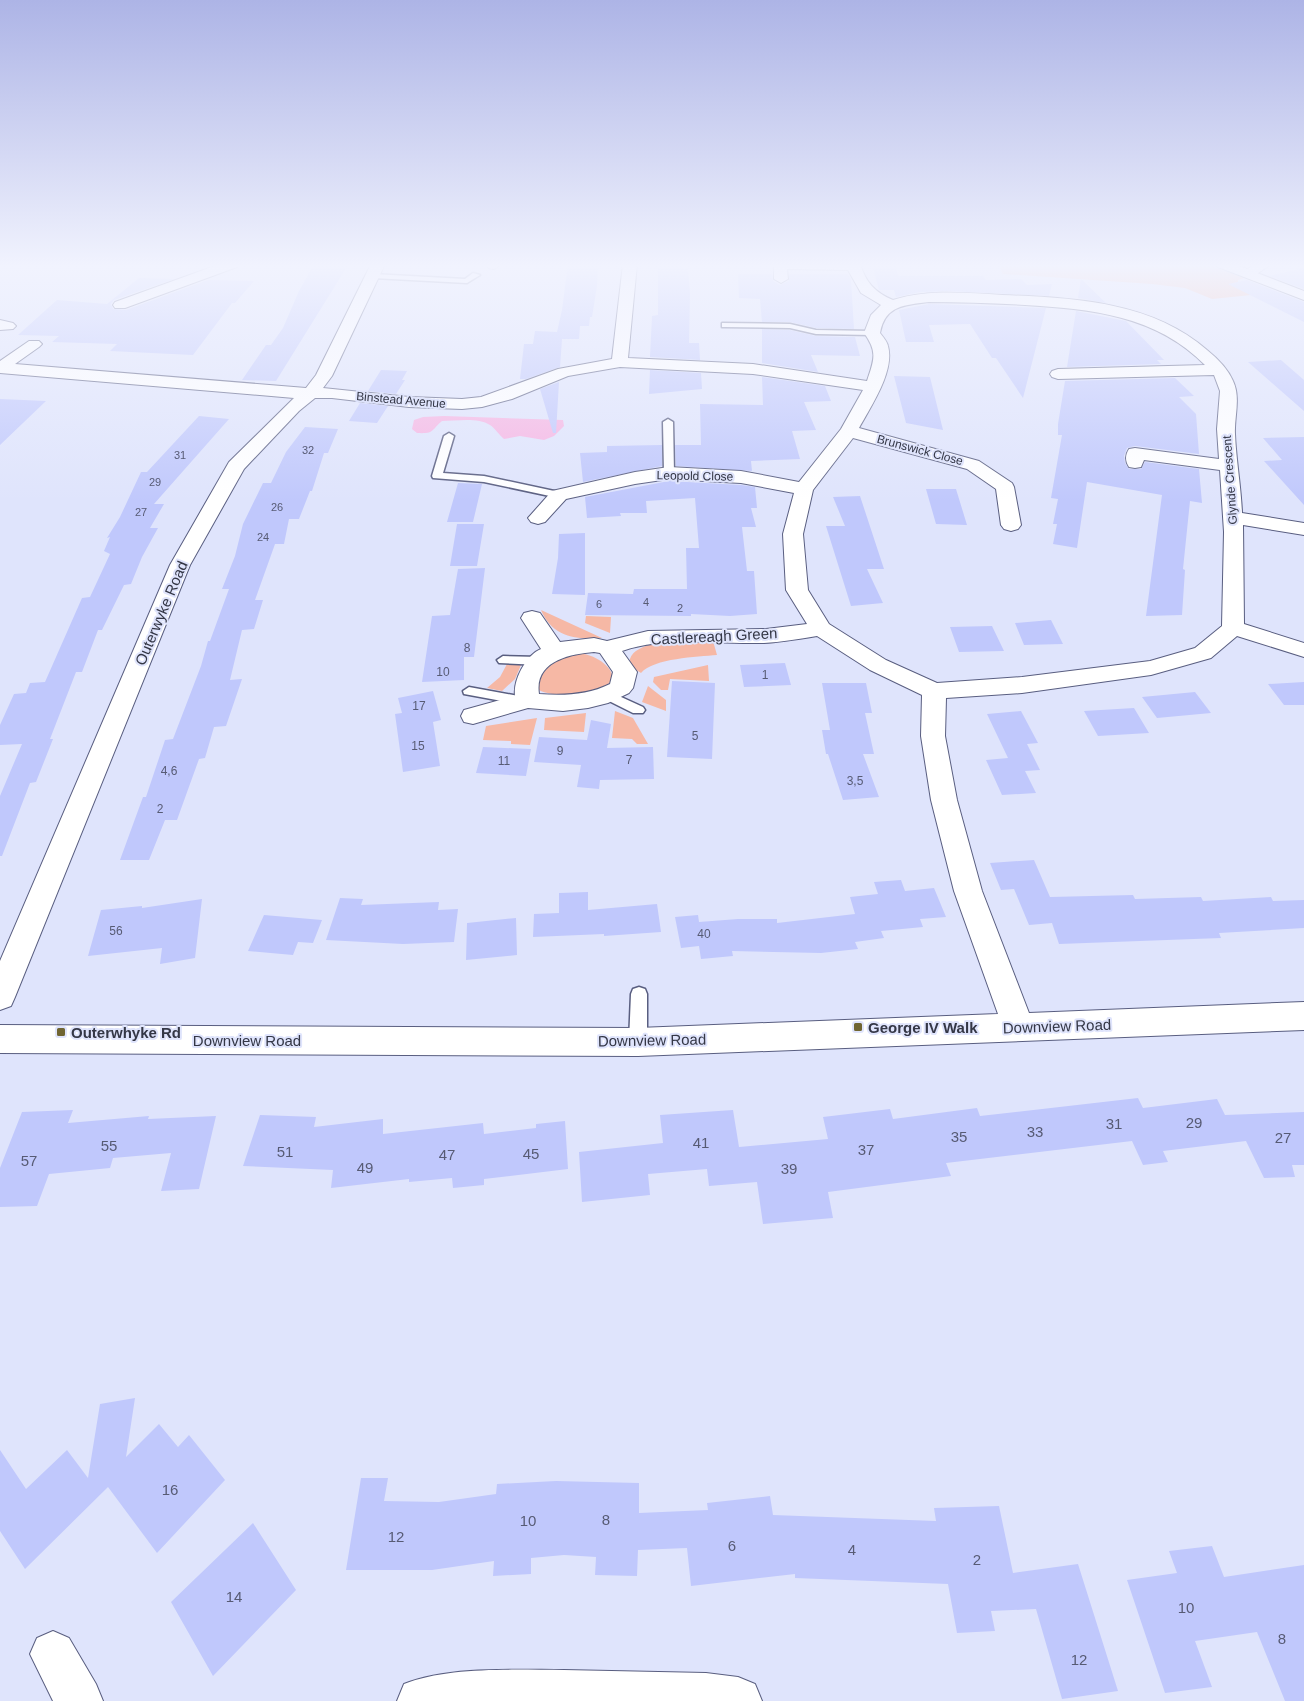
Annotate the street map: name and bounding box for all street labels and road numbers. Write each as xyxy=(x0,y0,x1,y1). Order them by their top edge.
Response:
street label: Binstead Avenue xyxy=(356,389,447,411)
street label: Brunswick Close xyxy=(875,432,965,468)
street label: Glynde Crescent xyxy=(1220,434,1240,525)
street label: Leopold Close xyxy=(657,468,734,484)
street label: Outerwyke Road xyxy=(131,558,191,668)
street label: Castlereagh Green xyxy=(650,624,778,648)
street label: Downview Road xyxy=(1003,1016,1111,1036)
street label: Downview Road xyxy=(598,1031,706,1049)
street label: Downview Road xyxy=(193,1032,301,1049)

